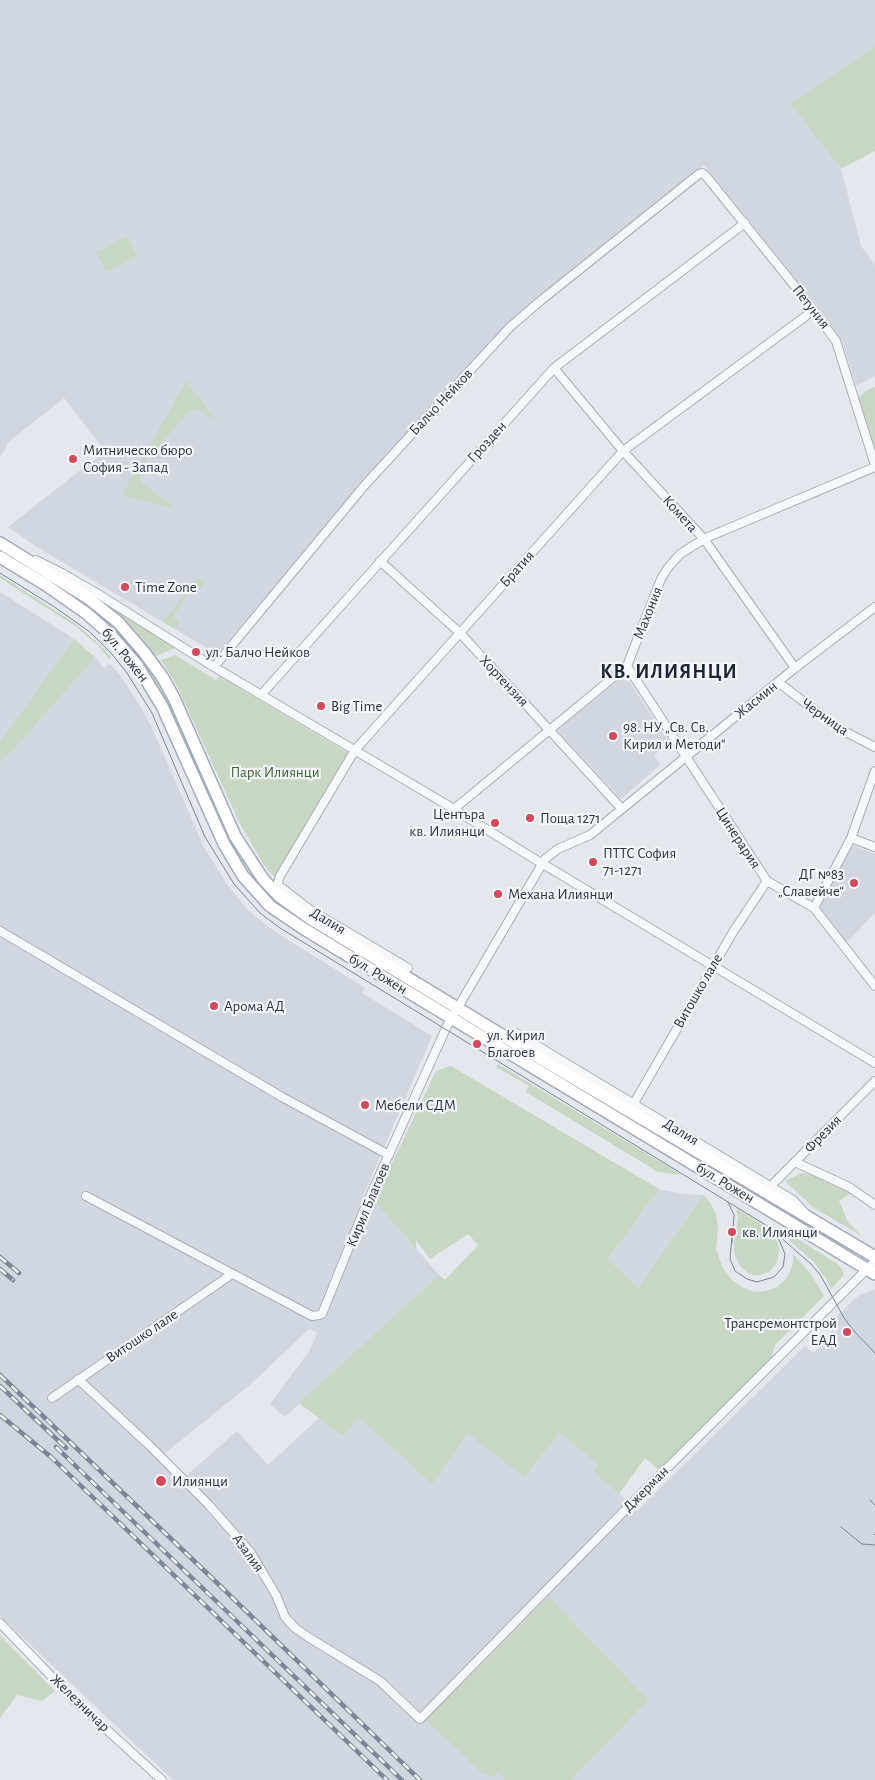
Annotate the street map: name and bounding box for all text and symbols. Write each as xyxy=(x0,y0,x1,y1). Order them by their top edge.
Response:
street label: Петуния xyxy=(788,281,834,333)
street label: Балчо Нейков xyxy=(405,365,477,439)
street label: Грозден xyxy=(464,417,510,467)
place label: Митническо бюро София - Запад xyxy=(83,441,193,476)
marker: Митническо бюро София - Запад xyxy=(67,453,79,465)
street label: Комета xyxy=(659,492,701,536)
street label: Братия xyxy=(496,547,538,591)
place label: Time Zone xyxy=(135,578,197,596)
marker: Time Zone xyxy=(119,581,131,593)
street label: Махония xyxy=(629,584,667,642)
street label: бул. Рожен xyxy=(98,624,152,686)
place label: ул. Балчо Нейков xyxy=(206,643,310,661)
marker: ул. Балчо Нейков xyxy=(190,646,202,658)
street label: Хортензия xyxy=(476,651,532,711)
district label: КВ. ИЛИЯНЦИ xyxy=(599,660,739,684)
street label: Жасмин xyxy=(731,677,781,723)
street label: Черница xyxy=(798,694,852,740)
place label: Big Time xyxy=(331,697,382,715)
marker: Big Time xyxy=(315,700,327,712)
place label: 98. НУ „Св. Св. Кирил и Методи“ xyxy=(623,718,726,753)
marker: 98. НУ „Св. Св. Кирил и Методи“ xyxy=(607,730,619,742)
park label: Парк Илиянци xyxy=(230,763,320,781)
street label: Цинерария xyxy=(711,804,765,872)
place label: Центъра кв. Илиянци xyxy=(409,805,485,840)
place label: Поща 1271 xyxy=(540,809,601,827)
marker: Поща 1271 xyxy=(524,812,536,824)
marker: Центъра кв. Илиянци xyxy=(489,817,501,829)
place label: ПТТС София 71-1271 xyxy=(603,844,676,879)
marker: ПТТС София 71-1271 xyxy=(587,856,599,868)
place label: ДГ №83 „Славейче“ xyxy=(777,865,844,900)
marker: ДГ №83 „Славейче“ xyxy=(848,877,860,889)
place label: Механа Илиянци xyxy=(508,885,613,903)
marker: Механа Илиянци xyxy=(492,888,504,900)
street label: Далия xyxy=(307,903,349,939)
street label: бул. Рожен xyxy=(345,950,411,998)
street label: Витошко лале xyxy=(669,951,727,1031)
place label: Арома АД xyxy=(224,997,284,1015)
marker: Арома АД xyxy=(208,1000,220,1012)
place label: ул. Кирил Благоев xyxy=(487,1026,545,1061)
marker: ул. Кирил Благоев xyxy=(471,1038,483,1050)
place label: Мебели СДМ xyxy=(375,1096,456,1114)
marker: Мебели СДМ xyxy=(359,1099,371,1111)
street label: Фрезия xyxy=(800,1111,846,1157)
street label: Далия xyxy=(660,1114,702,1150)
street label: бул. Рожен xyxy=(692,1159,758,1207)
street label: Кирил Благоев xyxy=(342,1160,394,1250)
place label: кв. Илиянци xyxy=(742,1223,818,1241)
marker: кв. Илиянци xyxy=(726,1226,738,1238)
street label: Витошко лале xyxy=(103,1305,181,1367)
place label: Трансремонтстрой ЕАД xyxy=(724,1314,837,1349)
marker: Трансремонтстрой ЕАД xyxy=(841,1326,853,1338)
street label: Джерман xyxy=(619,1462,673,1516)
place label: Илиянци xyxy=(172,1472,228,1490)
marker: Илиянци xyxy=(154,1474,168,1488)
street label: Азалия xyxy=(228,1530,268,1576)
street label: Железничар xyxy=(46,1670,114,1736)

